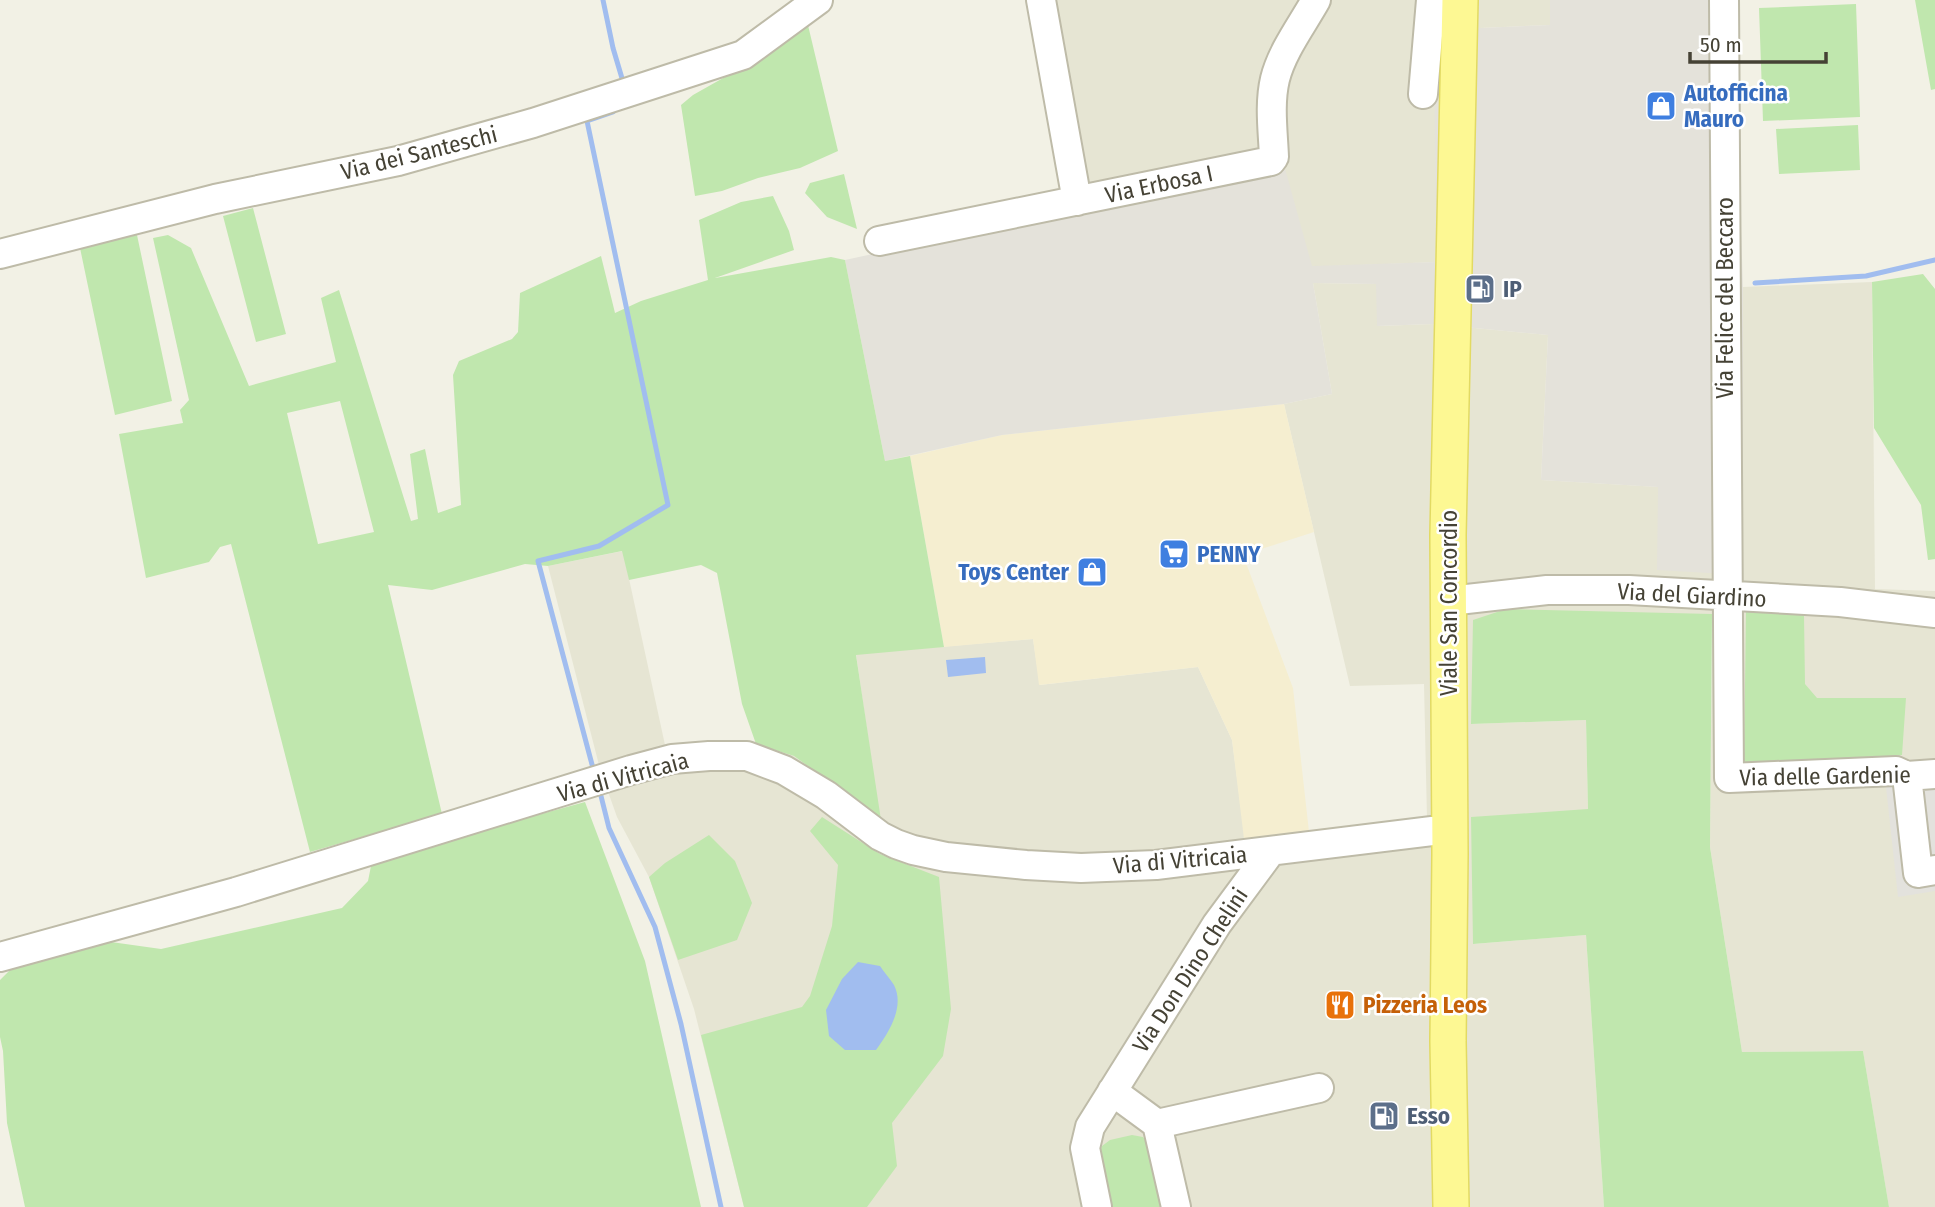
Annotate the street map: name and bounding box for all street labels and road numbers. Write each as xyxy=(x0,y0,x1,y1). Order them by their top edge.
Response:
street label: Via dei Santeschi xyxy=(338,120,500,186)
street label: Via Erbosa I xyxy=(1103,159,1215,209)
street label: Via Felice del Beccaro xyxy=(1711,197,1739,399)
street label: Viale San Concordio xyxy=(1435,510,1463,696)
street label: Via del Giardino xyxy=(1617,577,1767,613)
street label: Via di Vitricaia xyxy=(554,746,692,808)
street label: Via delle Gardenie xyxy=(1739,761,1911,791)
street label: Via di Vitricaia xyxy=(1112,840,1248,880)
street label: Via Don Dino Chelini xyxy=(1126,882,1254,1058)

